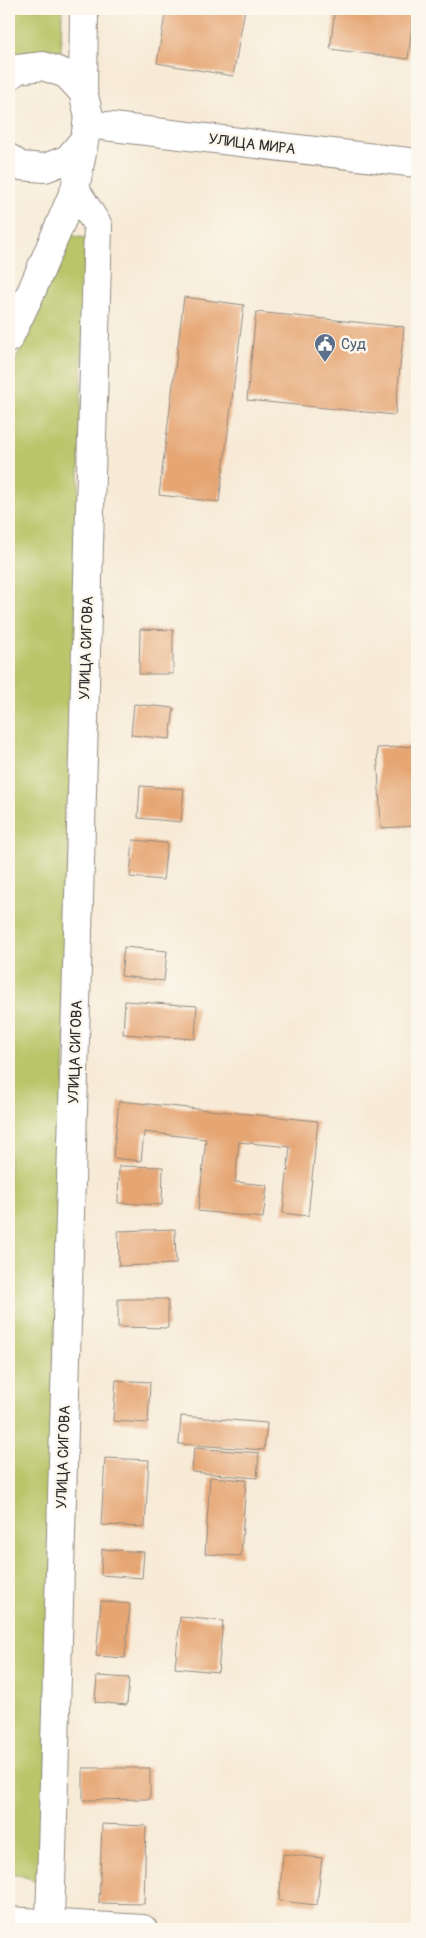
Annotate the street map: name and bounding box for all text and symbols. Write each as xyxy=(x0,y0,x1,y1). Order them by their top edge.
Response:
street label: УЛИЦА МИРА xyxy=(207,130,297,159)
public building icon: Суд xyxy=(313,332,337,363)
place label: Суд xyxy=(341,335,366,354)
street label: УЛИЦА СИГОВА xyxy=(75,596,98,700)
street label: УЛИЦА СИГОВА xyxy=(64,1000,87,1104)
street label: УЛИЦА СИГОВА xyxy=(52,1405,75,1509)

